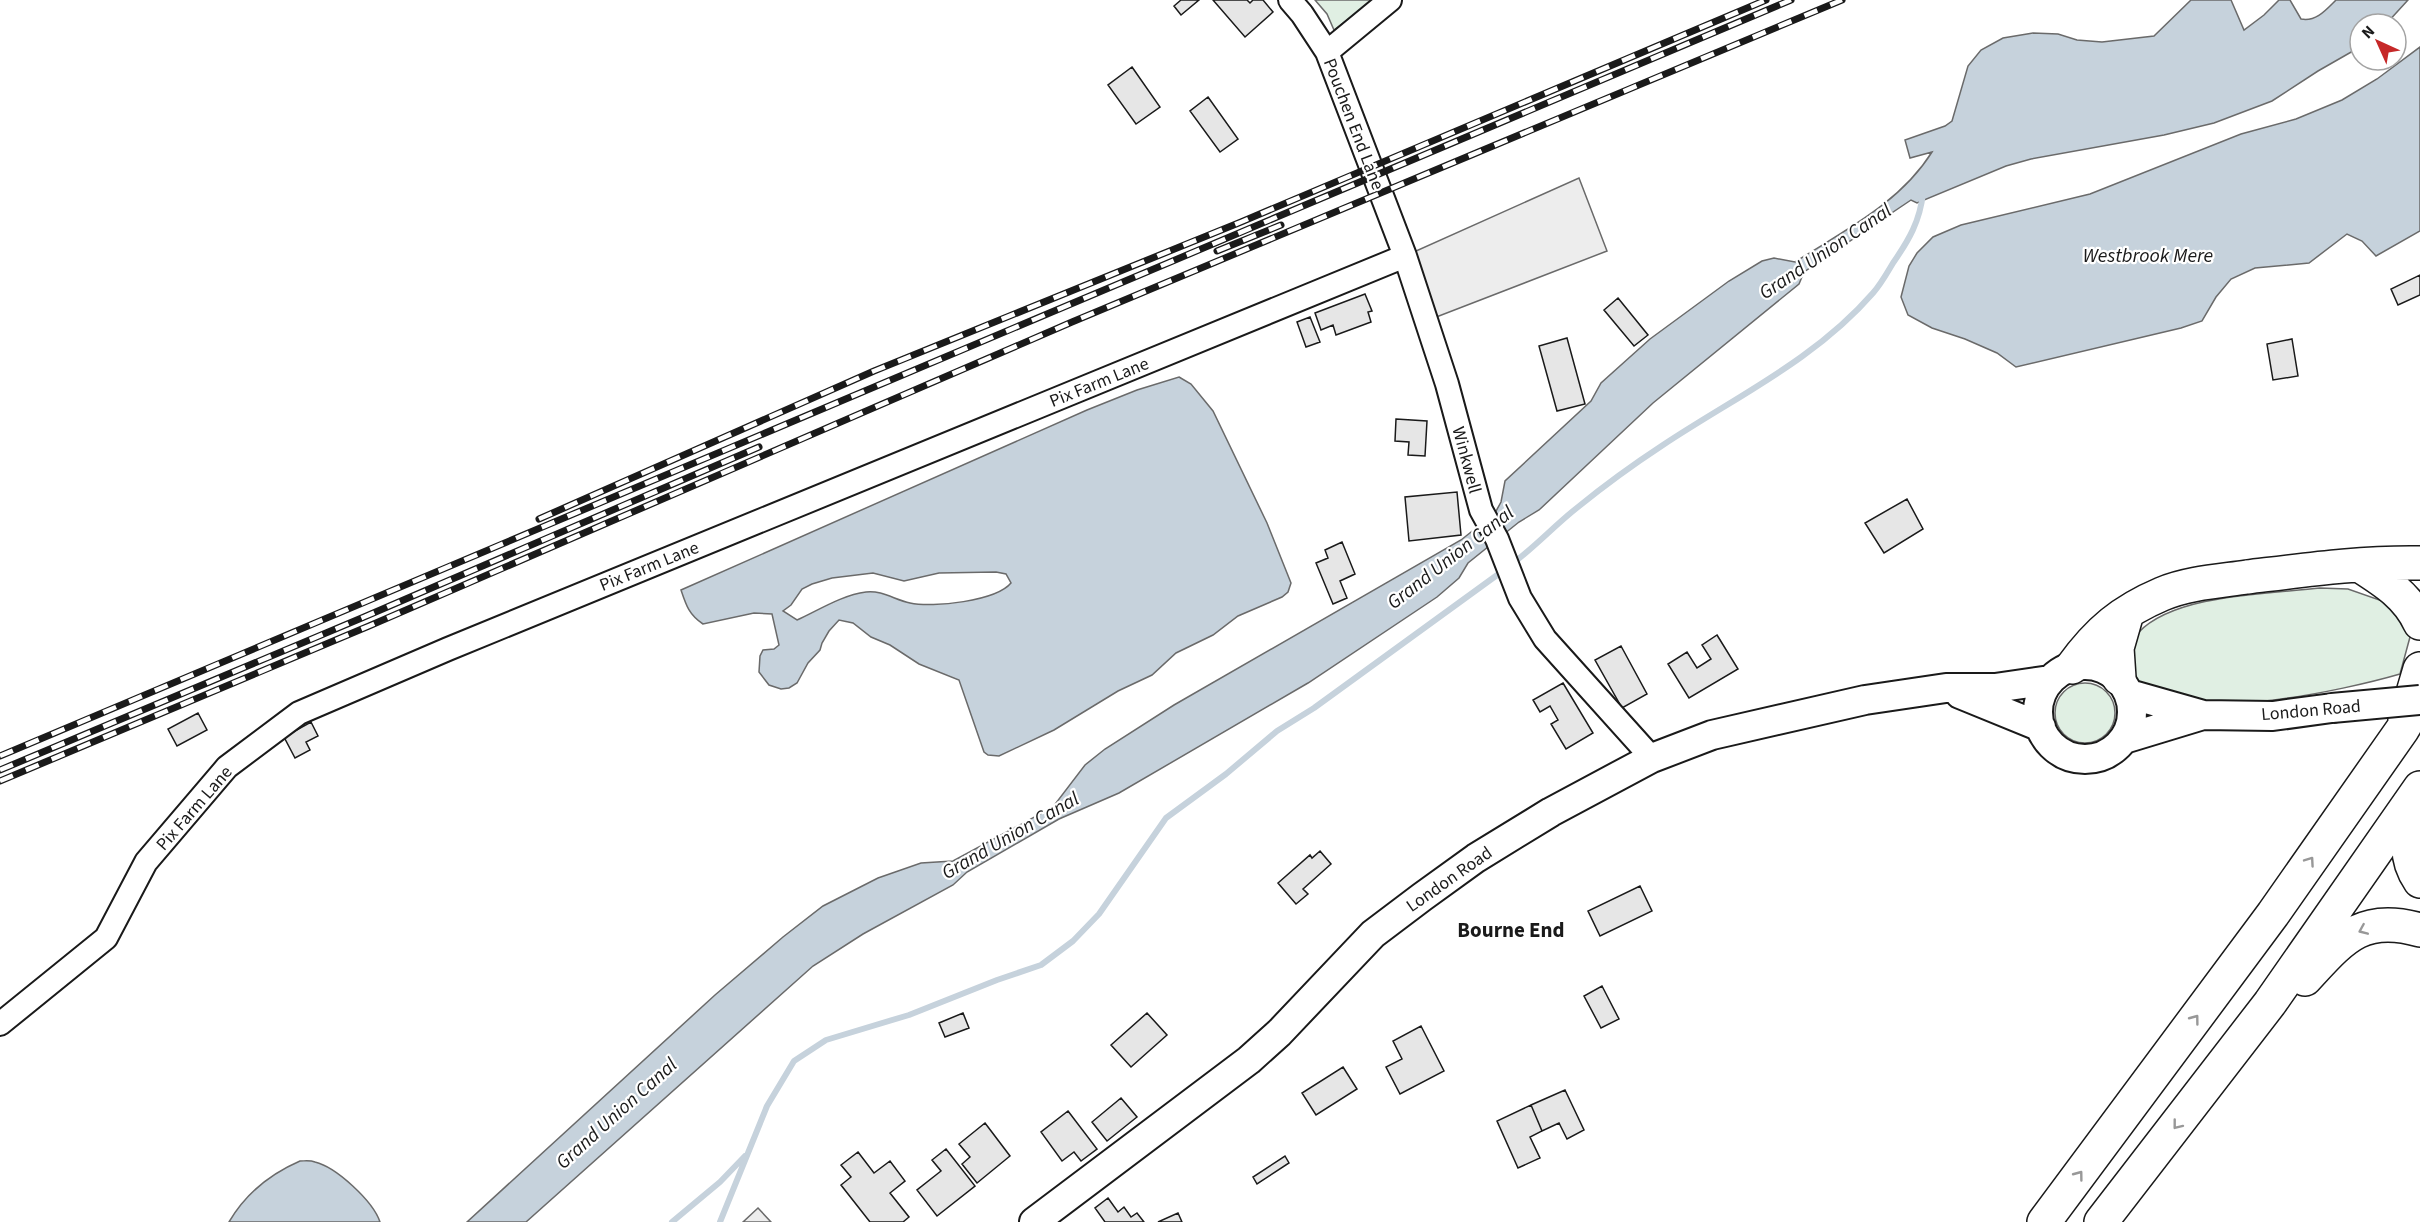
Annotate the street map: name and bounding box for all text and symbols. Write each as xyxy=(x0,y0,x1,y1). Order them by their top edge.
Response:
north arrow xyxy=(2348,12,2408,72)
text: N xyxy=(2357,21,2380,44)
street label: Pouchen End Lane xyxy=(1317,55,1390,194)
water label: Grand Union Canal xyxy=(1754,197,1897,307)
water label: Westbrook Mere xyxy=(2083,242,2213,270)
street label: Pix Farm Lane xyxy=(1046,351,1153,414)
street label: Winkwell xyxy=(1446,424,1487,496)
water label: Grand Union Canal xyxy=(1381,499,1520,616)
street label: Pix Farm Lane xyxy=(596,535,703,598)
street label: London Road xyxy=(2260,694,2362,727)
street label: Pix Farm Lane xyxy=(151,760,238,856)
water label: Grand Union Canal xyxy=(937,785,1084,887)
street label: London Road xyxy=(1401,841,1497,918)
one-way arrow xyxy=(2303,857,2314,868)
district label: Bourne End xyxy=(1457,915,1565,945)
one-way arrow xyxy=(2359,923,2370,935)
one-way arrow xyxy=(2188,1015,2199,1026)
water label: Grand Union Canal xyxy=(550,1052,683,1176)
one-way arrow xyxy=(2173,1118,2184,1129)
one-way arrow xyxy=(2071,1171,2082,1182)

